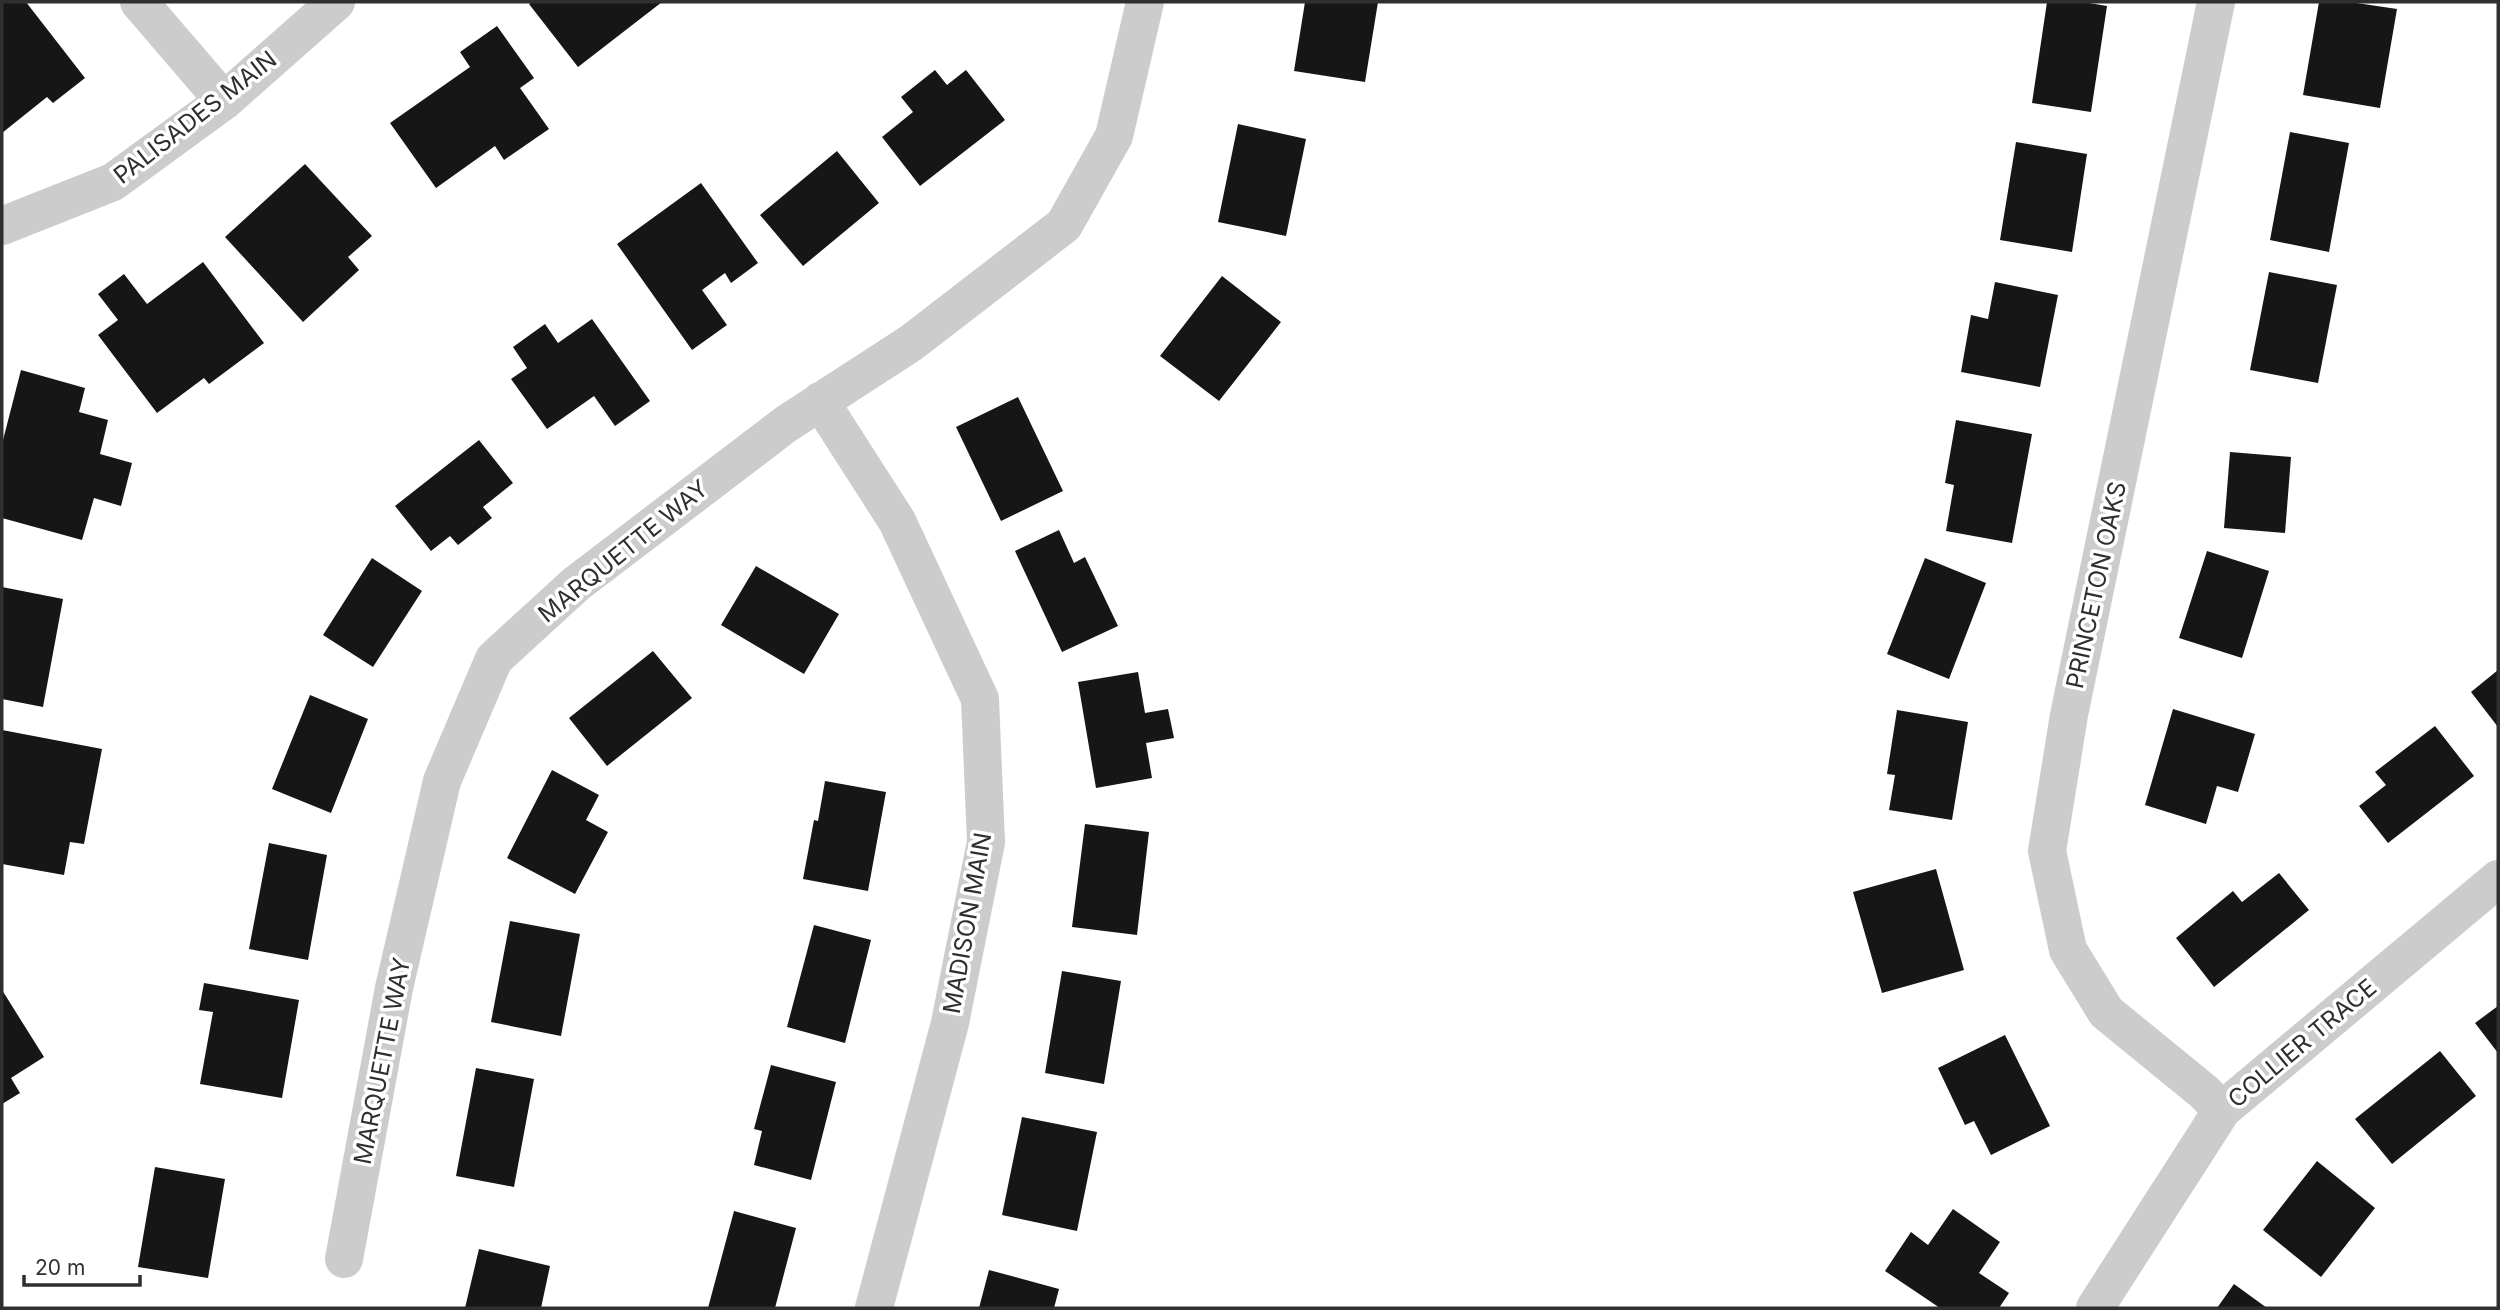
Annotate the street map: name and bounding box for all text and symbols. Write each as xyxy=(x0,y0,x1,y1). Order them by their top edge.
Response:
street label: PALISADES MAIN xyxy=(108,44,282,190)
street label: MARQUETTE WAY xyxy=(532,474,714,628)
street label: PRINCETON OAKS xyxy=(2060,479,2132,691)
street label: MADISON MAIN xyxy=(937,830,997,1016)
street label: MARQUETTE WAY xyxy=(348,955,416,1167)
street label: COLLIER TRACE xyxy=(2222,973,2382,1113)
scale bar xyxy=(24,1244,140,1288)
text: 20 m xyxy=(35,1255,85,1280)

